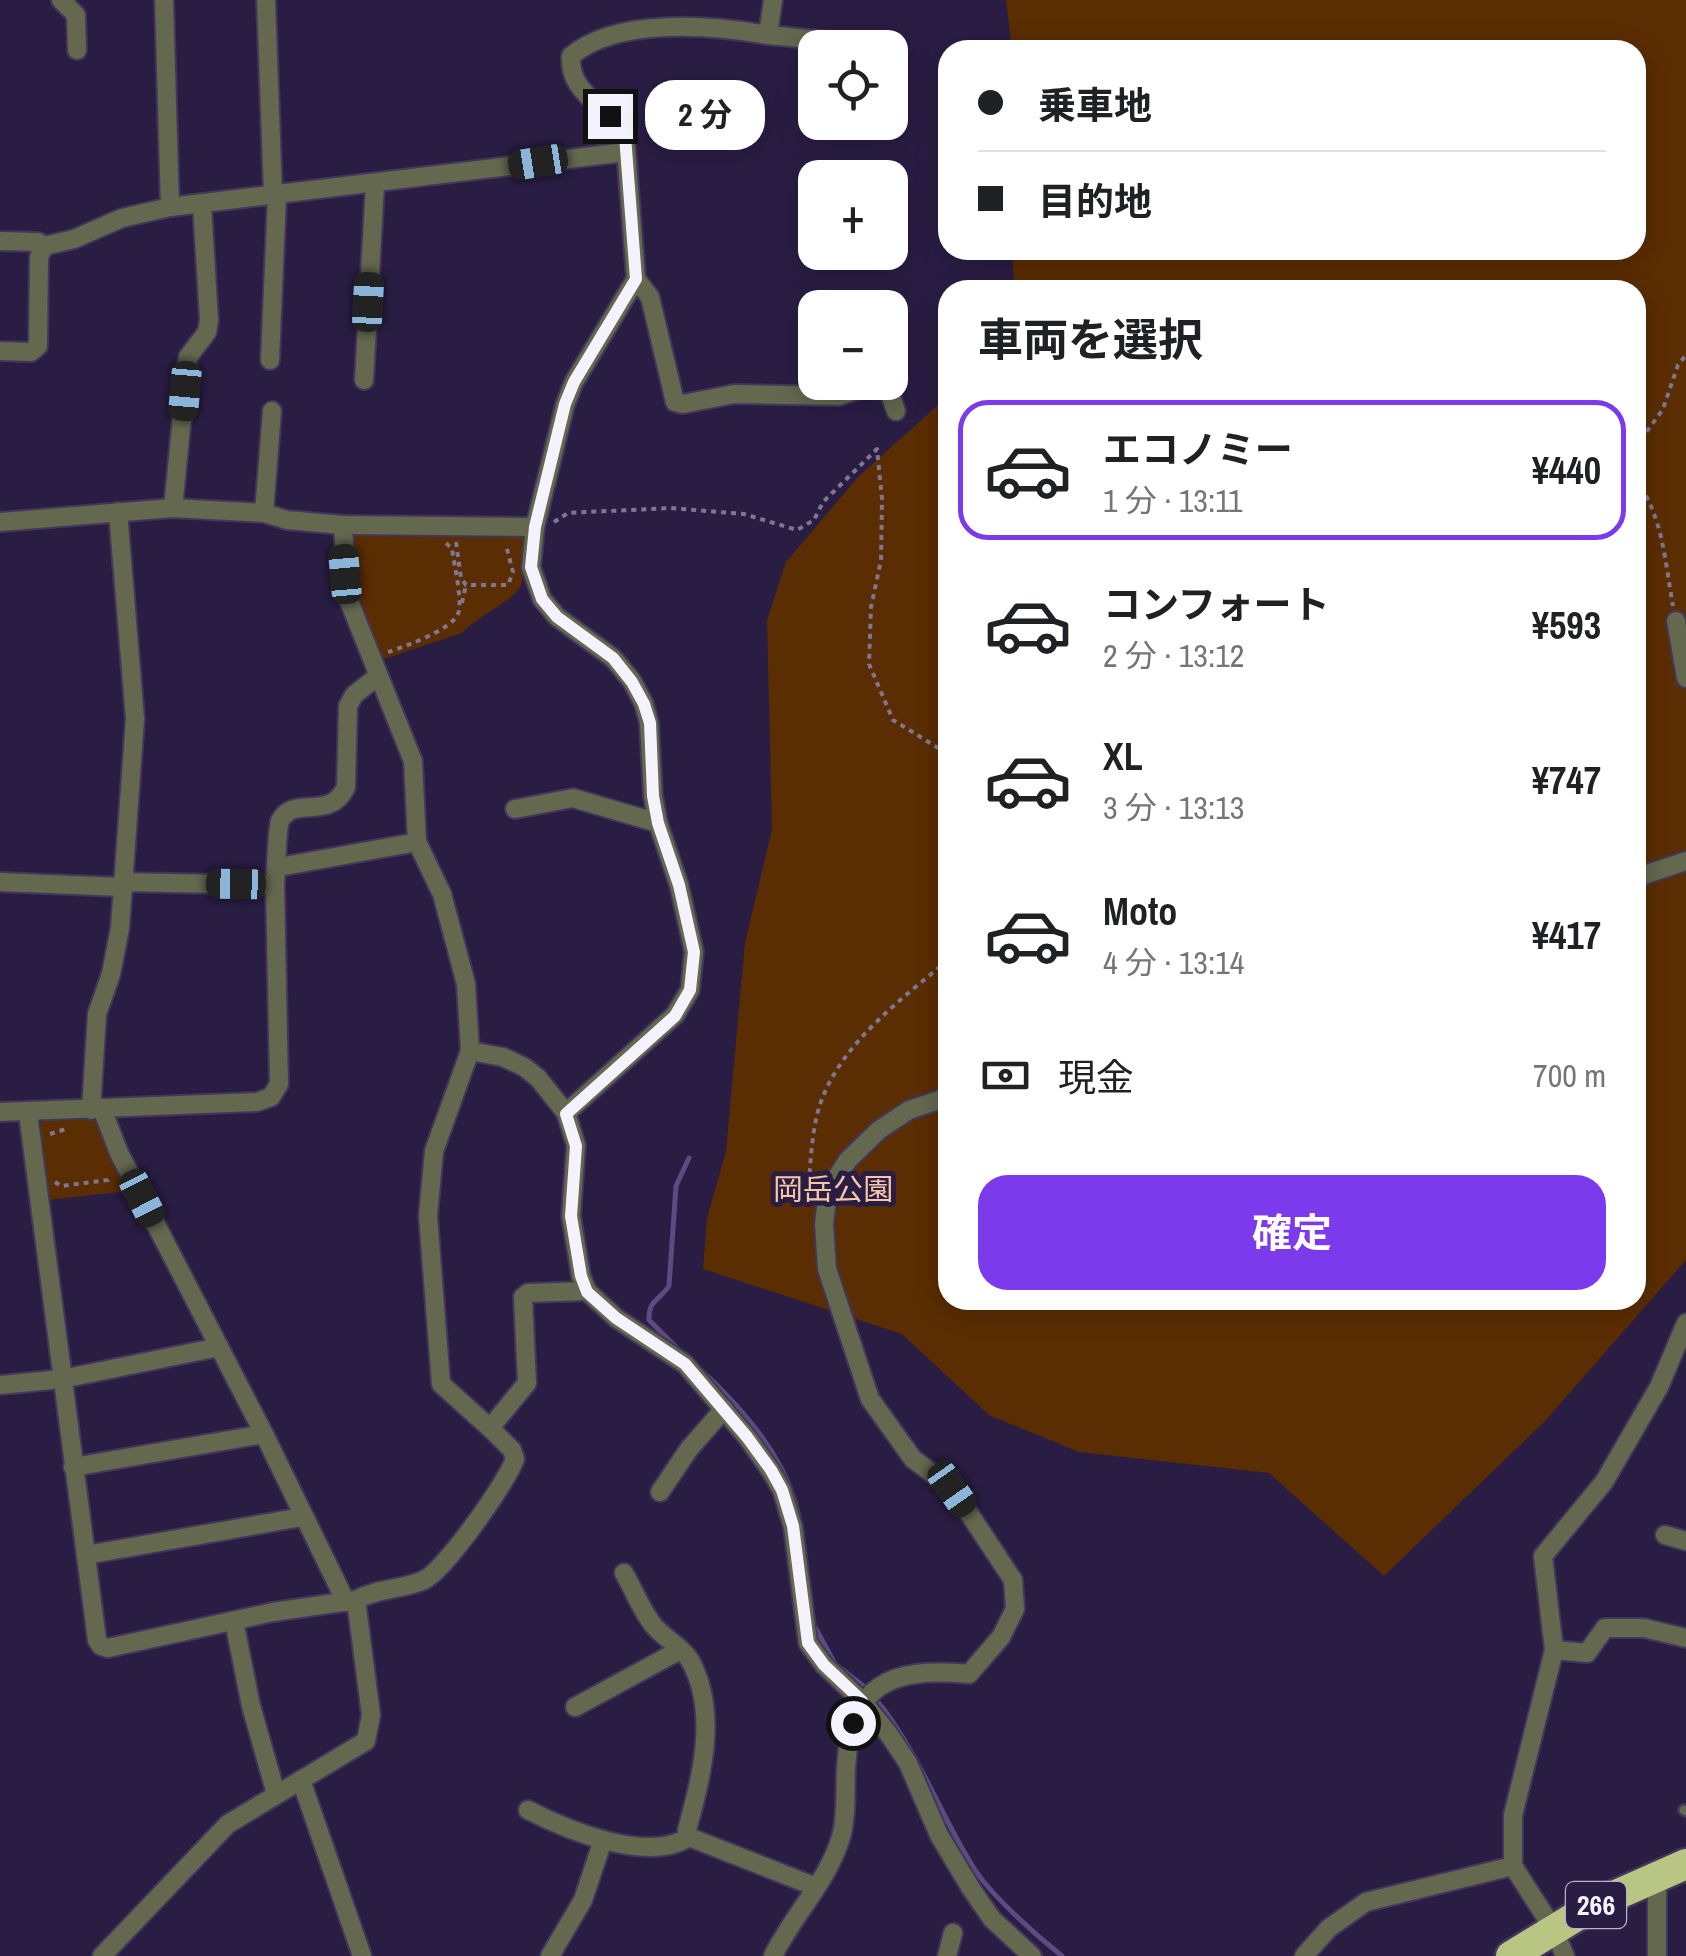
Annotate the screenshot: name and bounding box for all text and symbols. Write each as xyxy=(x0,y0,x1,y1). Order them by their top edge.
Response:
map controls xyxy=(798,30,908,400)
button: locate xyxy=(798,30,908,140)
text: 乗車地 xyxy=(1038,80,1152,131)
callout: 2 分 xyxy=(645,81,765,151)
text: 2 分 xyxy=(678,93,732,136)
route end xyxy=(588,94,633,139)
car xyxy=(506,142,570,182)
button: + xyxy=(798,160,908,270)
text: 目的地 xyxy=(1038,176,1152,227)
car xyxy=(351,271,385,333)
button: − xyxy=(798,290,908,400)
text: 車両を選択 xyxy=(978,309,1203,370)
car xyxy=(167,360,203,422)
text: エコノミー xyxy=(1103,424,1293,475)
icon: car xyxy=(983,425,1073,515)
text: ¥440 xyxy=(1532,445,1601,496)
text: 1 分 · 13:11 xyxy=(1103,479,1243,522)
car xyxy=(327,543,363,605)
text: コンフォート xyxy=(1103,579,1330,630)
icon: car xyxy=(983,580,1073,670)
text: ¥593 xyxy=(1532,600,1601,651)
text: 2 分 · 13:12 xyxy=(1103,634,1244,677)
text: XL xyxy=(1103,731,1143,782)
icon: car xyxy=(983,735,1073,825)
text: ¥747 xyxy=(1532,755,1601,806)
text: 3 分 · 13:13 xyxy=(1103,786,1244,829)
car xyxy=(206,868,266,900)
text: Moto xyxy=(1103,886,1177,937)
icon: car xyxy=(983,890,1073,980)
text: ¥417 xyxy=(1532,910,1601,961)
text: 4 分 · 13:14 xyxy=(1103,941,1244,984)
icon: cash xyxy=(978,1048,1033,1103)
text: 現金 xyxy=(1058,1052,1134,1103)
text: 700 m xyxy=(1533,1054,1606,1097)
car xyxy=(115,1164,169,1232)
park label: 岡岳公園 xyxy=(773,1169,893,1209)
button: 確定 xyxy=(978,1175,1606,1290)
car xyxy=(923,1456,981,1522)
route start xyxy=(831,1701,876,1746)
road number: 266 xyxy=(1566,1882,1626,1928)

